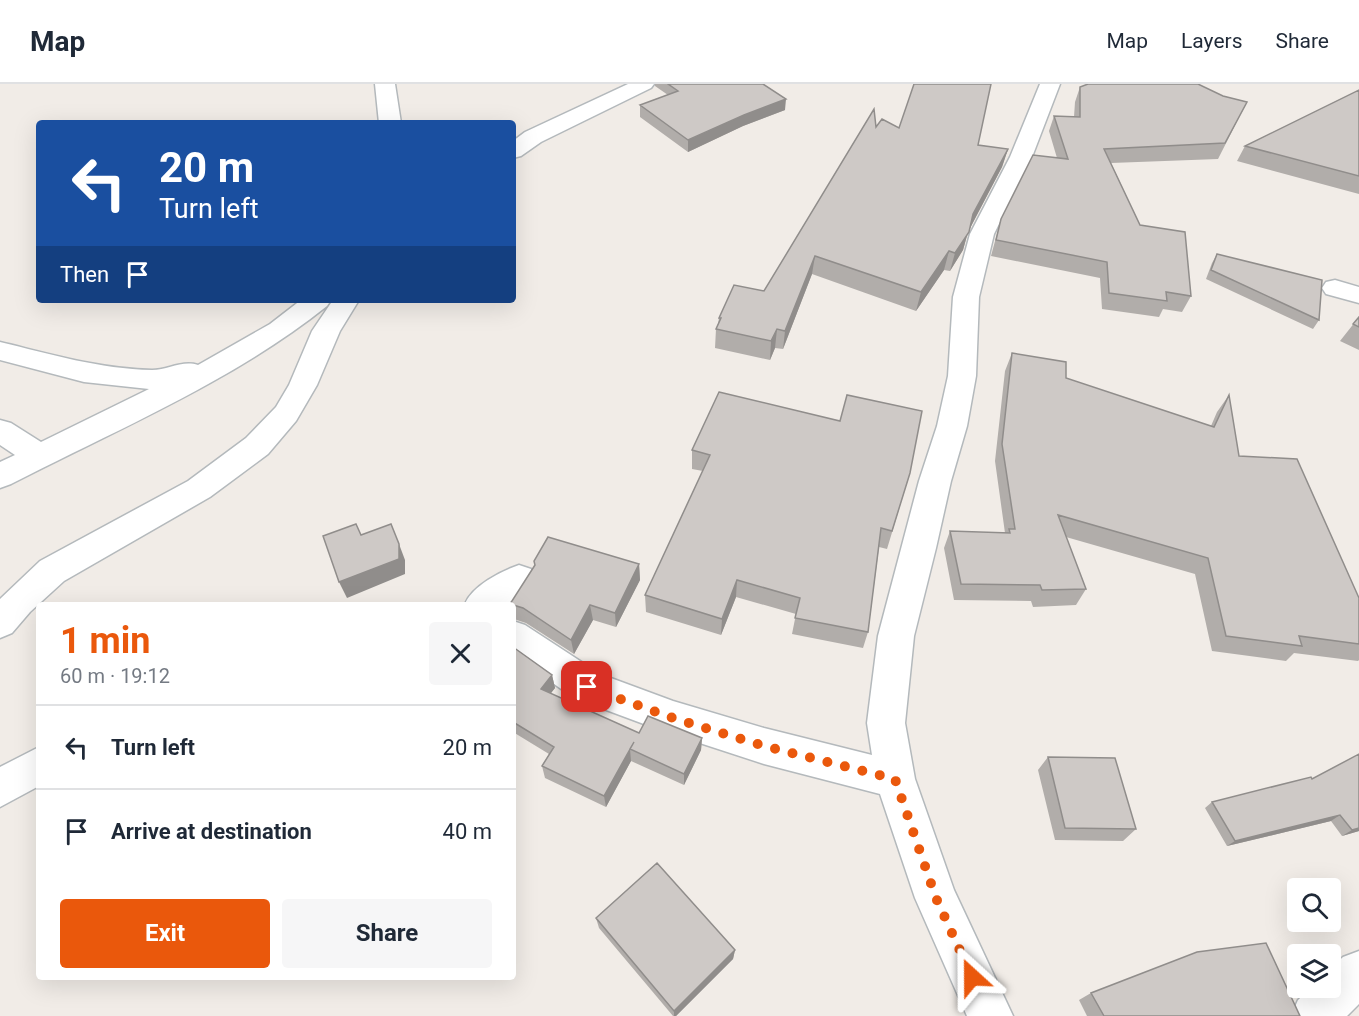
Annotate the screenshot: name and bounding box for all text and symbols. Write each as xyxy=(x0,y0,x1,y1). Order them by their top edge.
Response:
text: Map xyxy=(30,25,85,58)
text: Map xyxy=(1106,29,1148,53)
text: Layers xyxy=(1181,29,1242,53)
text: Share xyxy=(1275,29,1329,53)
text: 20 m xyxy=(159,143,254,192)
icon: left xyxy=(60,144,138,222)
text: Turn left xyxy=(159,193,259,225)
icon: arrive xyxy=(121,258,154,291)
text: Then xyxy=(60,262,109,287)
text: 1 min xyxy=(60,620,151,662)
button: close xyxy=(429,622,492,685)
pin xyxy=(561,661,612,712)
text: 60 m · 19:12 xyxy=(60,664,170,688)
icon: arrive xyxy=(570,670,603,703)
icon: left xyxy=(60,731,93,764)
text: Turn left xyxy=(111,735,195,760)
text: 20 m xyxy=(443,735,492,760)
icon: arrive xyxy=(60,815,93,848)
text: Arrive at destination xyxy=(111,819,312,844)
text: 40 m xyxy=(443,819,492,844)
map controls xyxy=(1287,878,1341,998)
button: search xyxy=(1287,878,1341,932)
button: Exit xyxy=(60,899,270,968)
button: Share xyxy=(282,899,492,968)
button: layers xyxy=(1287,944,1341,998)
position arrow xyxy=(940,945,1004,1009)

